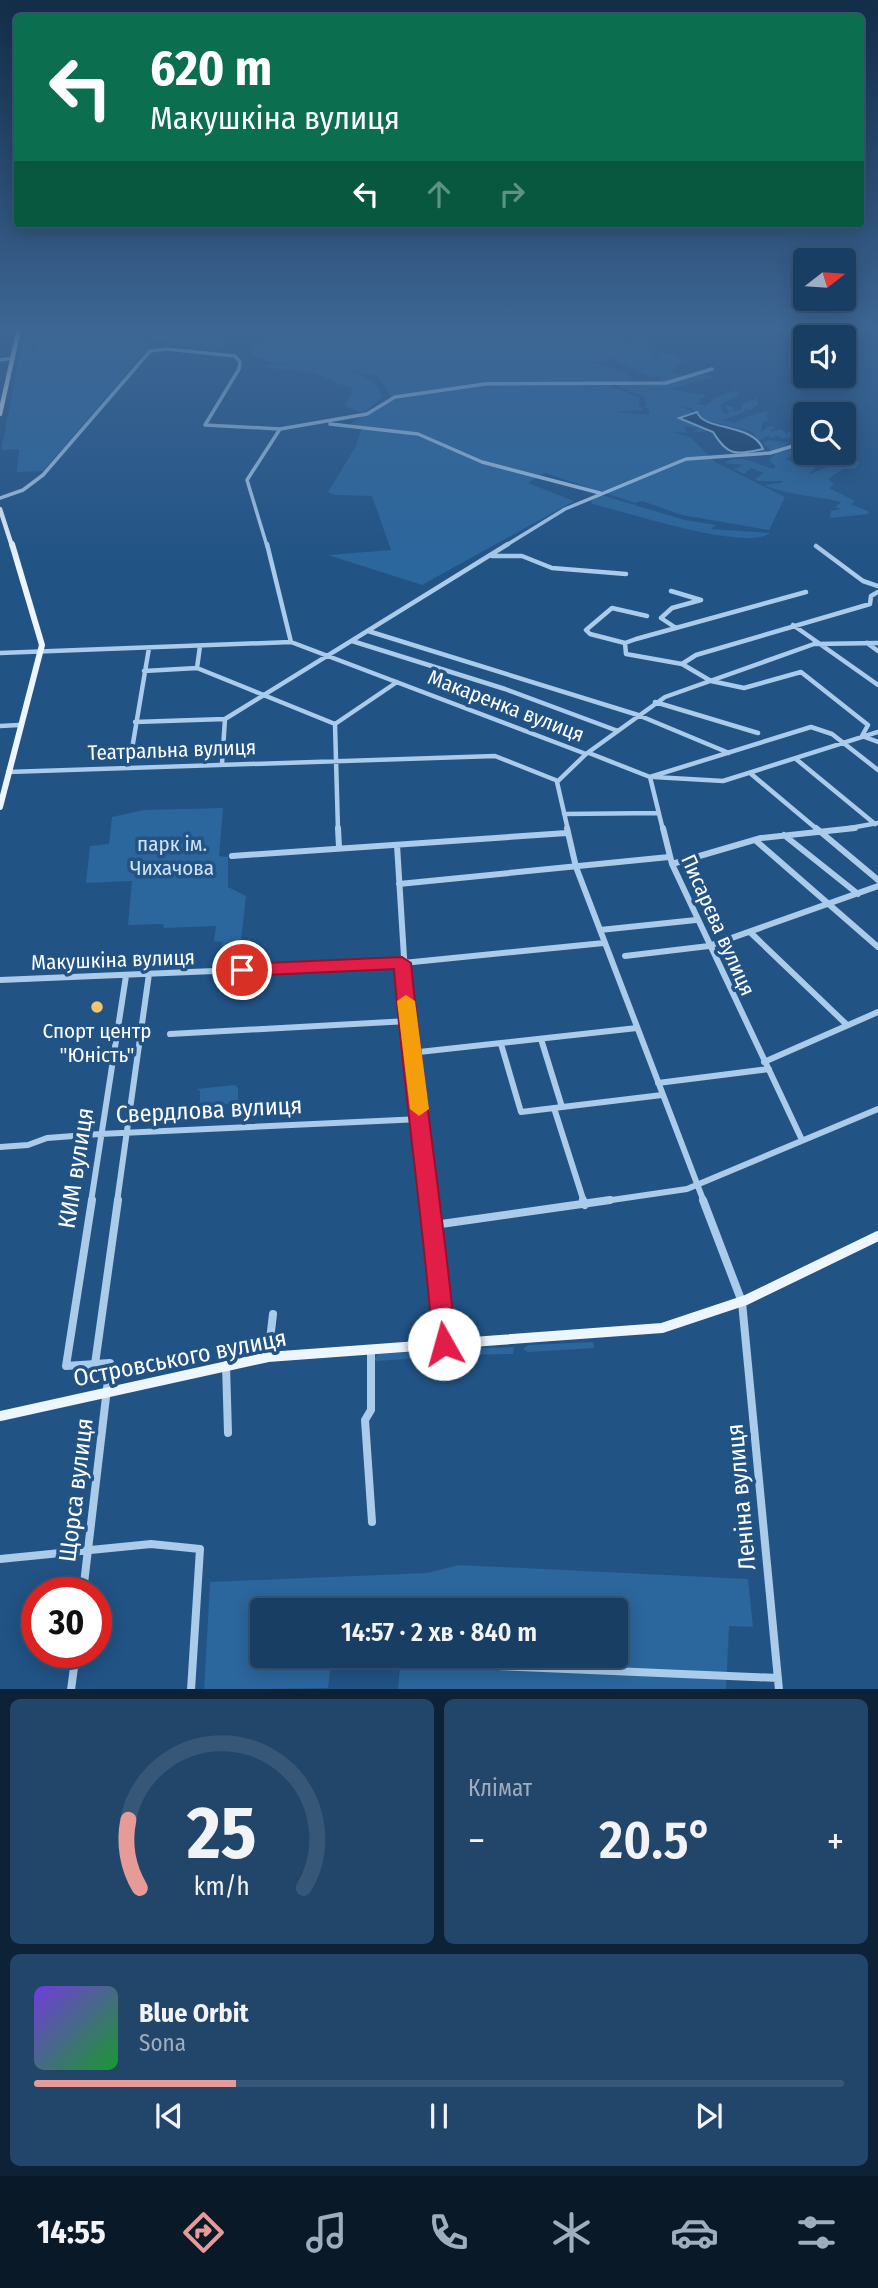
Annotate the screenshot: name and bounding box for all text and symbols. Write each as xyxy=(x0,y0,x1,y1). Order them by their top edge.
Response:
text: 620 m xyxy=(150,39,272,98)
icon: left xyxy=(35,42,126,133)
text: Макушкіна вулиця xyxy=(150,99,400,137)
icon: left xyxy=(347,175,385,213)
icon: ahead xyxy=(420,175,458,213)
icon: right xyxy=(493,175,531,213)
north arrow xyxy=(793,248,856,312)
map controls xyxy=(793,248,856,465)
button: sound xyxy=(793,325,856,388)
button: search xyxy=(793,402,856,465)
street label: Макаренка вулиця xyxy=(424,664,588,748)
street label: Театральна вулиця xyxy=(87,734,257,766)
park label: парк ім. Чихачова xyxy=(130,831,214,881)
street label: Писарєва вулиця xyxy=(675,850,761,1000)
pin xyxy=(212,940,272,1000)
street label: Макушкіна вулиця xyxy=(31,944,195,976)
icon: arrive xyxy=(223,951,261,989)
marker: Спорт центр "Юність" xyxy=(89,999,105,1015)
place label: Спорт центр "Юність" xyxy=(43,1018,151,1068)
street label: Свердлова вулиця xyxy=(115,1091,303,1129)
street label: КИМ вулиця xyxy=(53,1106,99,1230)
position arrow xyxy=(407,1307,481,1381)
street label: Островського вулиця xyxy=(71,1324,289,1392)
street label: Щорса вулиця xyxy=(53,1416,99,1564)
street label: Леніна вулиця xyxy=(721,1423,761,1571)
speed limit sign: 30 xyxy=(21,1577,112,1668)
text: 14:57 · 2 хв · 840 m xyxy=(341,1617,537,1648)
text: Клімат xyxy=(468,1774,532,1802)
text: 25 xyxy=(186,1790,257,1877)
text: 20.5° xyxy=(599,1809,713,1872)
text: − xyxy=(468,1818,485,1864)
text: + xyxy=(827,1818,844,1864)
text: km/h xyxy=(194,1871,250,1901)
text: Blue Orbit xyxy=(139,1998,249,2029)
text: Sona xyxy=(139,2029,186,2057)
icon: previous xyxy=(150,2097,188,2135)
icon: pause xyxy=(420,2097,458,2135)
icon: next xyxy=(690,2097,728,2135)
icon: directions xyxy=(179,2208,228,2257)
icon: music xyxy=(302,2208,351,2257)
icon: phone xyxy=(424,2208,473,2257)
icon: climate xyxy=(547,2208,596,2257)
icon: car xyxy=(670,2208,719,2257)
icon: filters xyxy=(792,2208,841,2257)
text: 14:55 xyxy=(37,2213,106,2251)

